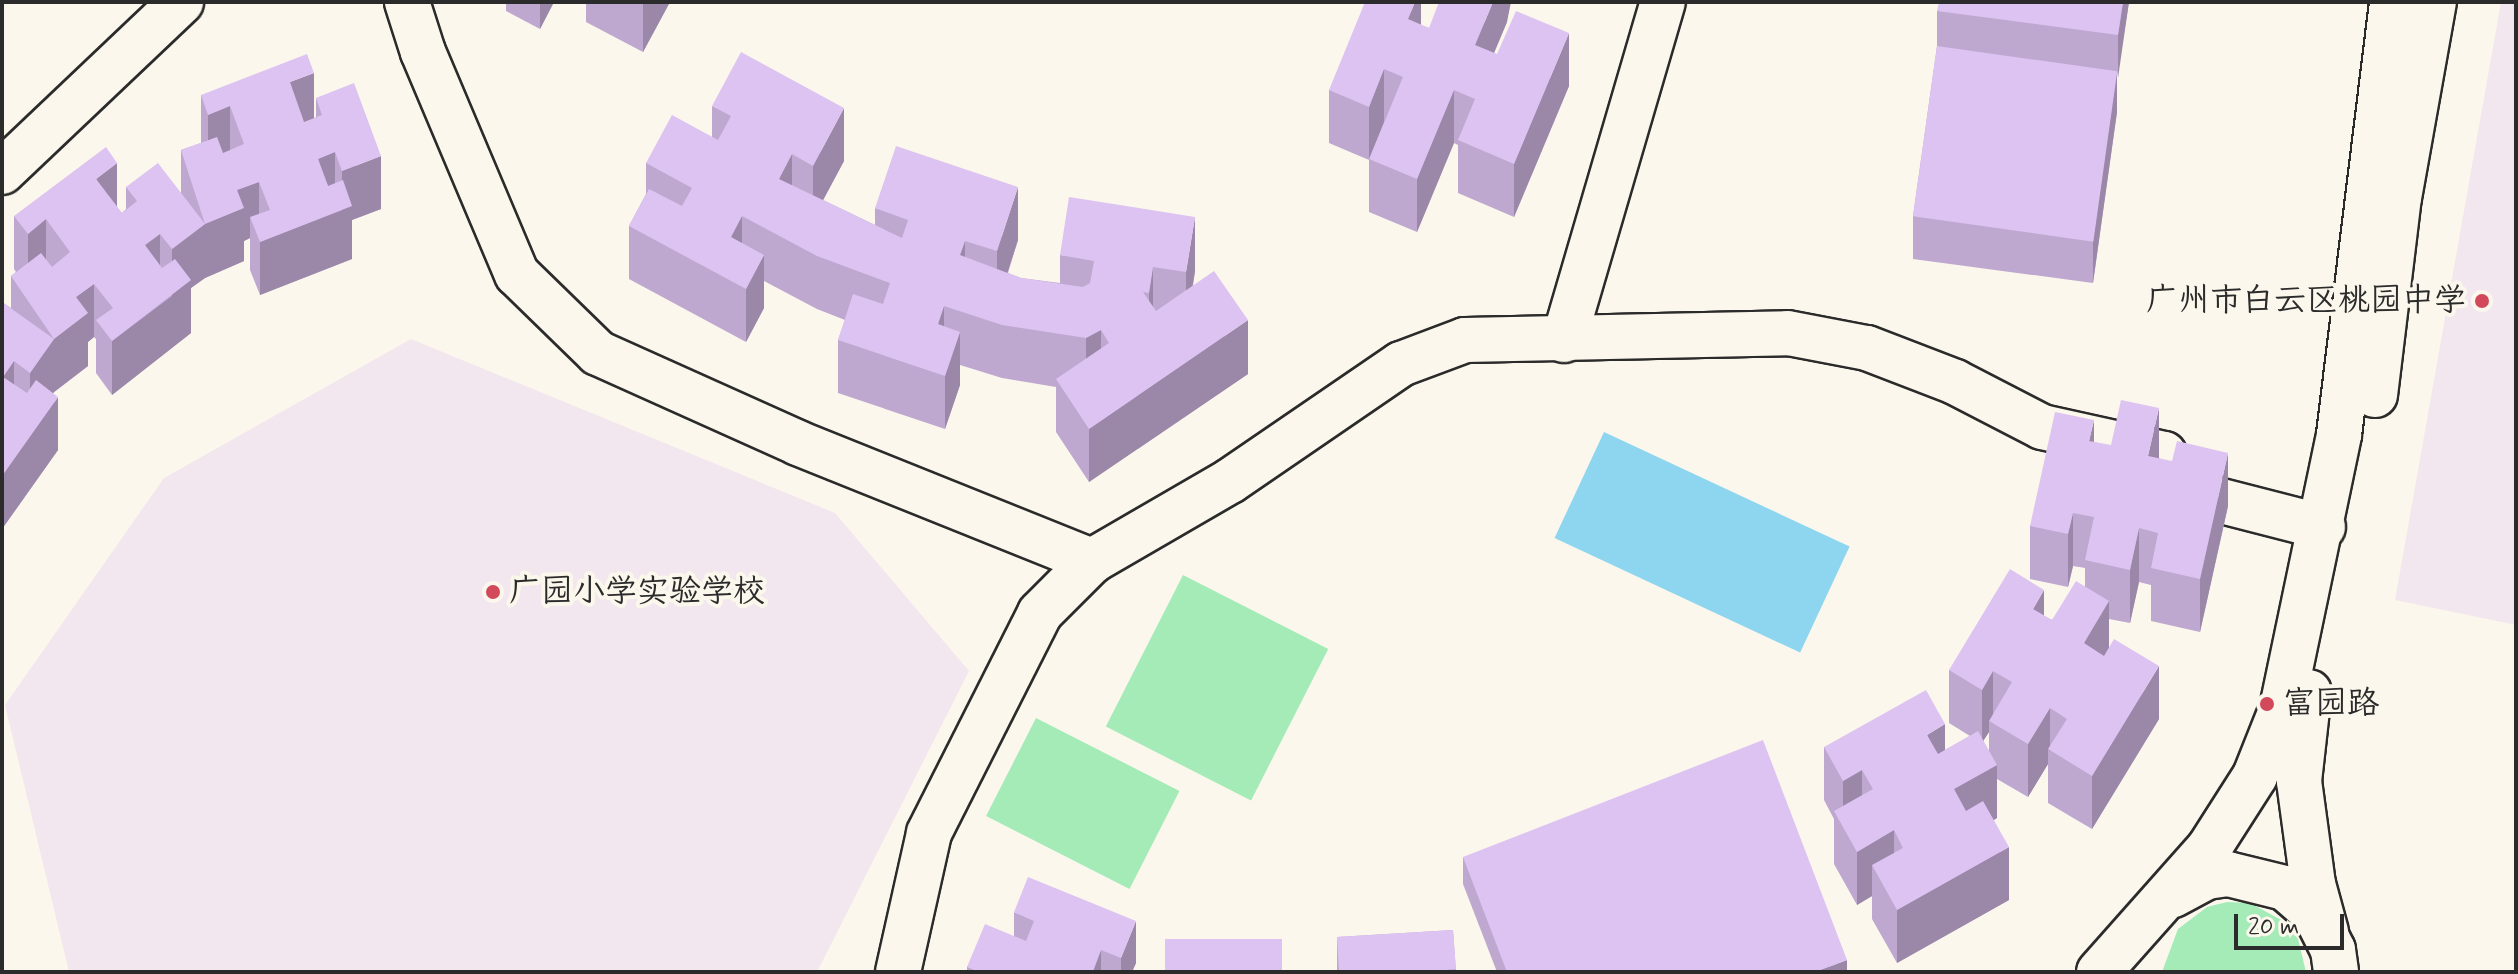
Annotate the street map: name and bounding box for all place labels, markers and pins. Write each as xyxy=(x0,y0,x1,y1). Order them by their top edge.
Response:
place label: 广州市白云区桃园中学 xyxy=(2146,282,2466,320)
marker: 广州市白云区桃园中学 xyxy=(2473,292,2491,310)
place label: 广园小学实验学校 xyxy=(509,573,765,611)
marker: 广园小学实验学校 xyxy=(484,583,502,601)
place label: 富园路 xyxy=(2283,685,2379,723)
marker: 富园路 xyxy=(2258,695,2276,713)

